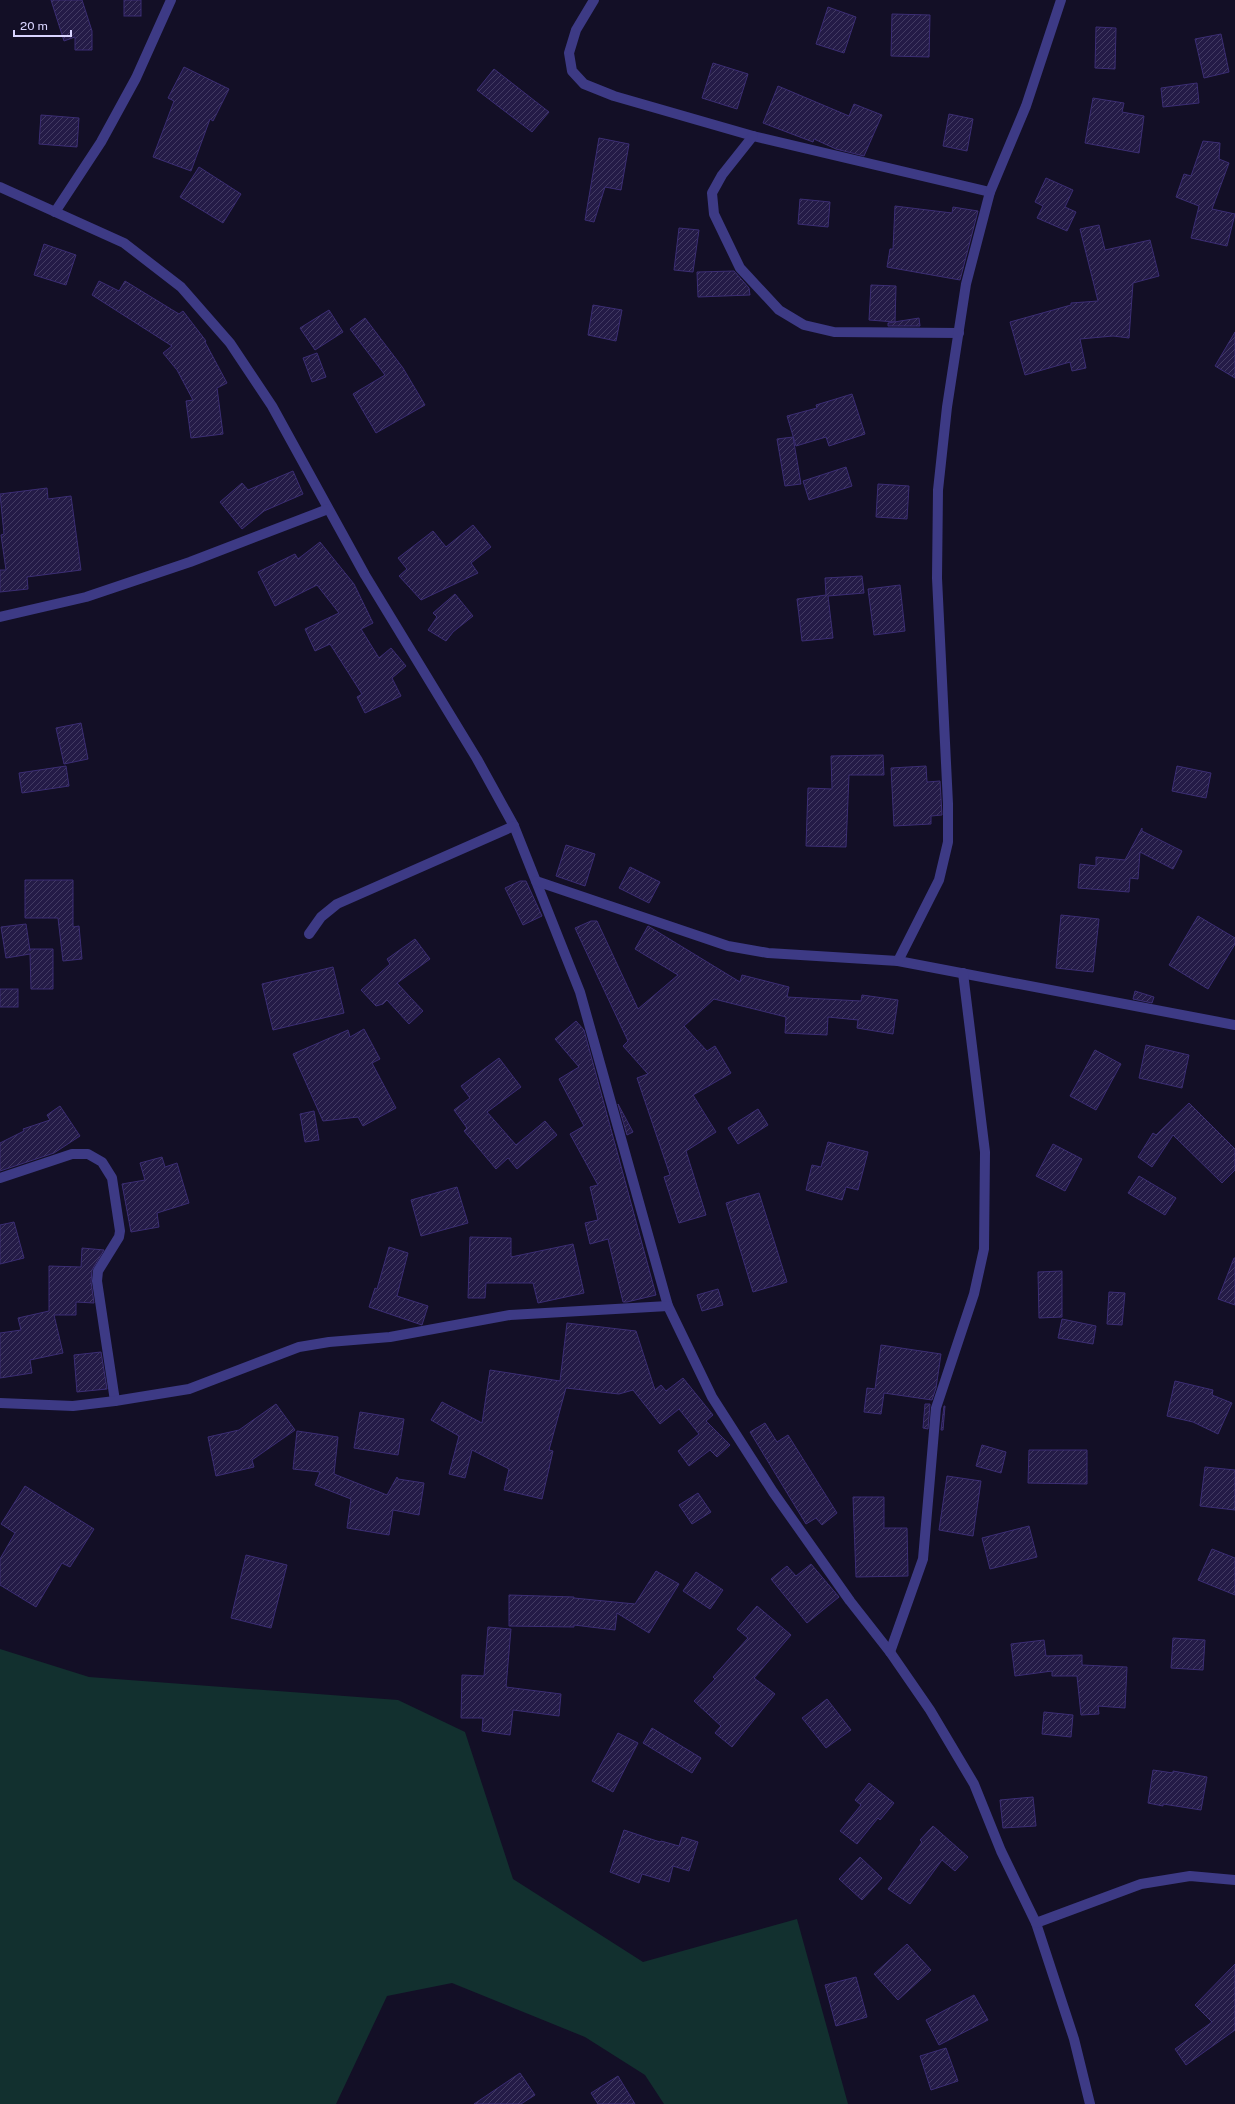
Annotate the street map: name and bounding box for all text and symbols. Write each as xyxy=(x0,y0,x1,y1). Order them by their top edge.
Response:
scale bar xyxy=(14,12,71,38)
text: 20 m xyxy=(20,19,48,33)

